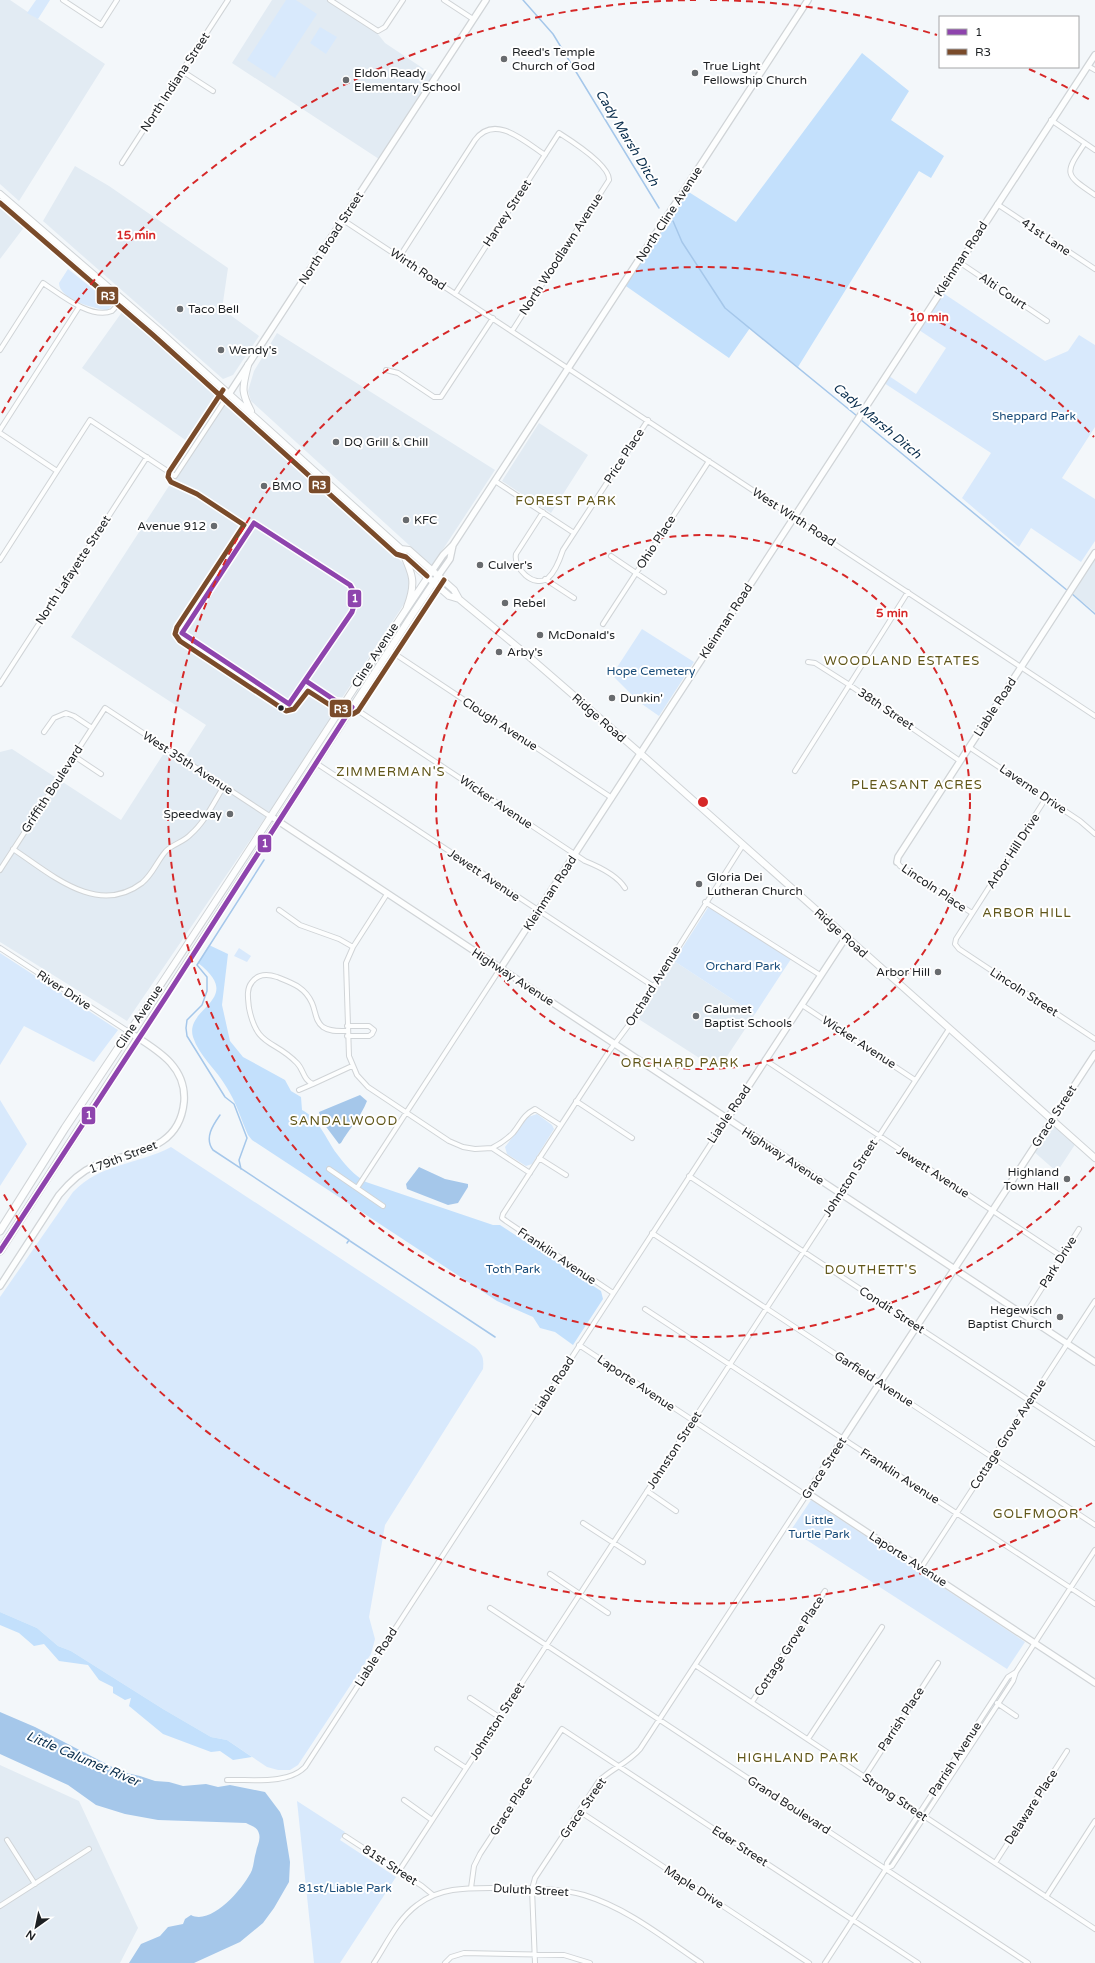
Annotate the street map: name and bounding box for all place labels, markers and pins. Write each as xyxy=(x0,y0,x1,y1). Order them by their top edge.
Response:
place label: Reed's Temple Church of God xyxy=(512,45,595,73)
marker: Reed's Temple Church of God xyxy=(499,54,509,64)
place label: True Light Fellowship Church xyxy=(703,59,807,87)
place label: Eldon Ready Elementary School xyxy=(354,66,461,94)
marker: True Light Fellowship Church xyxy=(690,68,700,78)
marker: Eldon Ready Elementary School xyxy=(341,75,351,85)
place label: Taco Bell xyxy=(188,302,239,316)
marker: Taco Bell xyxy=(175,304,185,314)
place label: Wendy's xyxy=(229,343,277,357)
marker: Wendy's xyxy=(216,345,226,355)
place label: DQ Grill & Chill xyxy=(344,435,428,449)
marker: DQ Grill & Chill xyxy=(331,437,341,447)
place label: BMO xyxy=(272,479,302,493)
marker: BMO xyxy=(259,481,269,491)
place label: KFC xyxy=(414,513,437,527)
marker: KFC xyxy=(401,515,411,525)
place label: Avenue 912 xyxy=(137,519,206,533)
marker: Avenue 912 xyxy=(209,521,219,531)
place label: Culver's xyxy=(488,558,533,572)
marker: Culver's xyxy=(475,560,485,570)
place label: Rebel xyxy=(513,596,546,610)
marker: Rebel xyxy=(500,598,510,608)
place label: McDonald's xyxy=(548,628,615,642)
marker: McDonald's xyxy=(535,630,545,640)
place label: Arby's xyxy=(507,645,543,659)
marker: Arby's xyxy=(494,647,504,657)
place label: Dunkin' xyxy=(620,691,663,705)
marker: Dunkin' xyxy=(607,693,617,703)
unlabelled marker xyxy=(276,703,286,713)
centre of rings xyxy=(696,795,710,809)
place label: Speedway xyxy=(163,807,223,821)
marker: Speedway xyxy=(225,809,235,819)
place label: Gloria Dei Lutheran Church xyxy=(707,870,803,898)
marker: Gloria Dei Lutheran Church xyxy=(694,879,704,889)
place label: Arbor Hill xyxy=(876,965,930,979)
marker: Arbor Hill xyxy=(933,967,943,977)
place label: Calumet Baptist Schools xyxy=(704,1002,792,1030)
marker: Calumet Baptist Schools xyxy=(691,1011,701,1021)
place label: Highland Town Hall xyxy=(1004,1165,1059,1193)
marker: Highland Town Hall xyxy=(1062,1174,1072,1184)
place label: Hegewisch Baptist Church xyxy=(967,1303,1052,1331)
marker: Hegewisch Baptist Church xyxy=(1055,1312,1065,1322)

